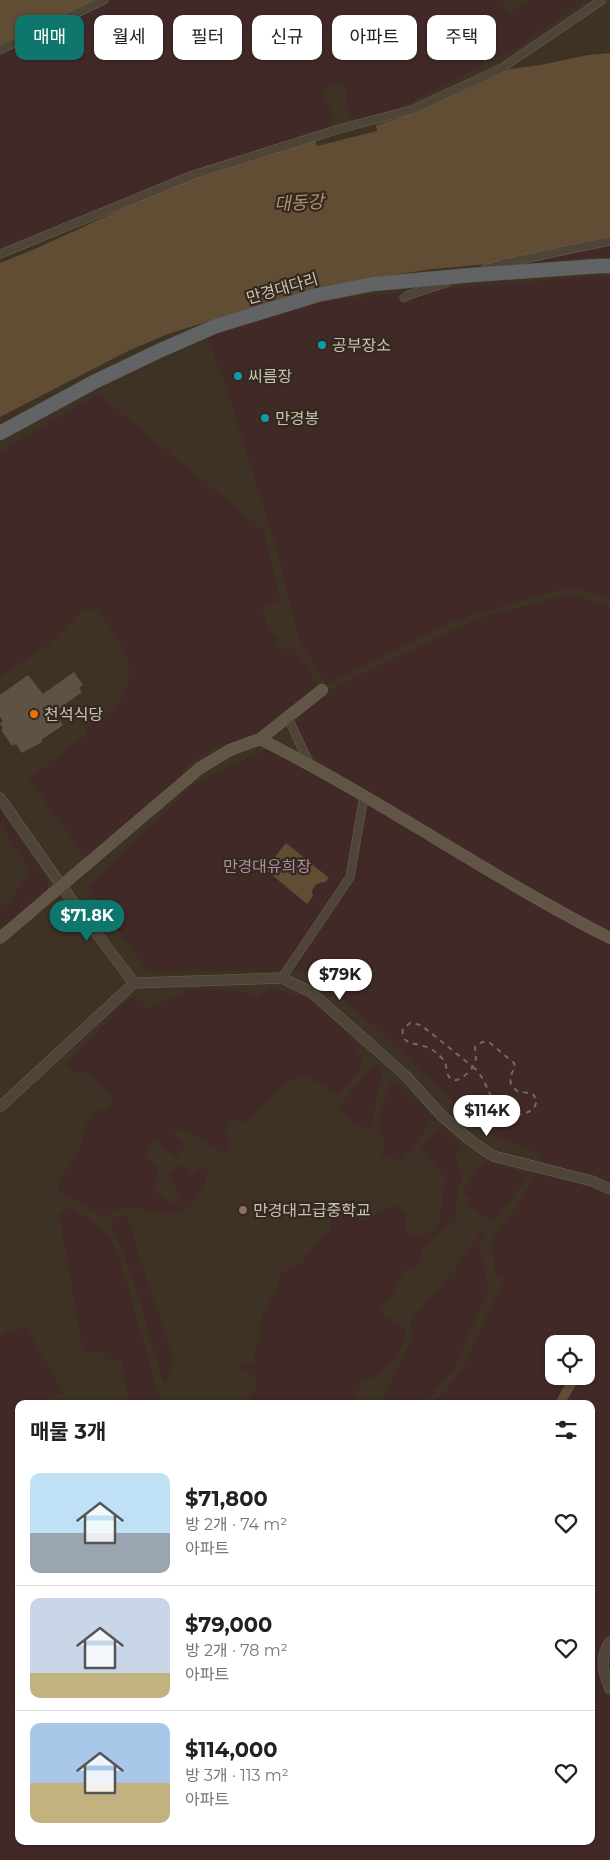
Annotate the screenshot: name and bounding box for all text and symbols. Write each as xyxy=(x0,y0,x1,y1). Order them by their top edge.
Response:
chip: 매매 xyxy=(15,15,84,60)
chip: 월세 xyxy=(94,15,163,60)
chip: 필터 xyxy=(173,15,242,60)
chip: 신규 xyxy=(252,15,322,60)
chip: 아파트 xyxy=(332,15,417,60)
chip: 주택 xyxy=(427,15,496,60)
water label: 대동강 xyxy=(274,191,327,215)
street label: 만경대다리 xyxy=(244,269,320,308)
place label: 공부장소 xyxy=(332,336,391,355)
marker: 공부장소 xyxy=(316,339,328,351)
place label: 씨름장 xyxy=(248,367,292,386)
marker: 씨름장 xyxy=(232,370,244,382)
place label: 만경봉 xyxy=(275,409,319,428)
marker: 만경봉 xyxy=(259,412,271,424)
place label: 천석식당 xyxy=(44,705,103,724)
marker: 천석식당 xyxy=(28,708,40,720)
park label: 만경대유희장 xyxy=(223,857,311,876)
pin: $71.8K xyxy=(46,900,128,942)
text: $71.8K xyxy=(60,906,114,925)
pin: $79K xyxy=(310,958,370,1001)
text: $79K xyxy=(319,965,361,984)
pin: $114K xyxy=(452,1094,522,1137)
text: $114K xyxy=(464,1101,510,1120)
place label: 만경대고급중학교 xyxy=(253,1201,371,1220)
marker: 만경대고급중학교 xyxy=(237,1204,249,1216)
map controls xyxy=(545,1335,595,1385)
button: locate xyxy=(545,1335,595,1385)
icon: filters xyxy=(552,1416,580,1444)
text: 매물 3개 xyxy=(30,1419,106,1444)
text: $71,800 xyxy=(185,1486,268,1511)
icon: home xyxy=(70,1493,130,1553)
icon: heart xyxy=(552,1509,580,1537)
text: 방 2개 · 74 m² xyxy=(185,1515,287,1534)
text: 아파트 xyxy=(185,1539,229,1558)
text: $79,000 xyxy=(185,1612,272,1637)
icon: home xyxy=(70,1618,130,1678)
icon: heart xyxy=(552,1634,580,1662)
text: 방 2개 · 78 m² xyxy=(185,1641,288,1660)
text: 아파트 xyxy=(185,1665,229,1684)
text: $114,000 xyxy=(185,1737,278,1762)
icon: home xyxy=(70,1743,130,1803)
icon: heart xyxy=(552,1759,580,1787)
text: 방 3개 · 113 m² xyxy=(185,1766,289,1785)
text: 아파트 xyxy=(185,1790,229,1809)

